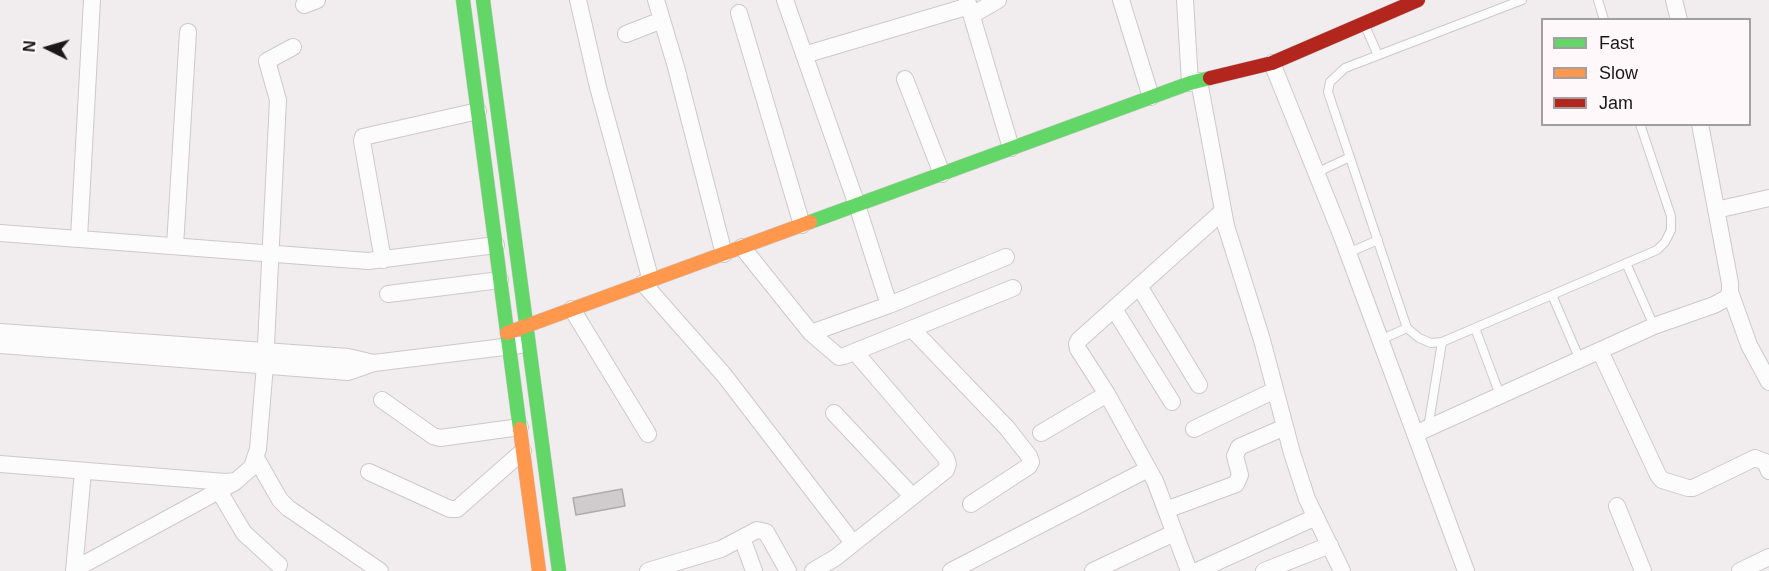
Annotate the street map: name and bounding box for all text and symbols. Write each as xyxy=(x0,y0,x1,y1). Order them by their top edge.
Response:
north arrow xyxy=(18,18,78,78)
legend xyxy=(1541,18,1751,126)
text: Fast xyxy=(1599,33,1634,53)
text: N xyxy=(21,40,39,53)
text: Slow xyxy=(1599,63,1638,83)
text: Jam xyxy=(1599,93,1633,113)

